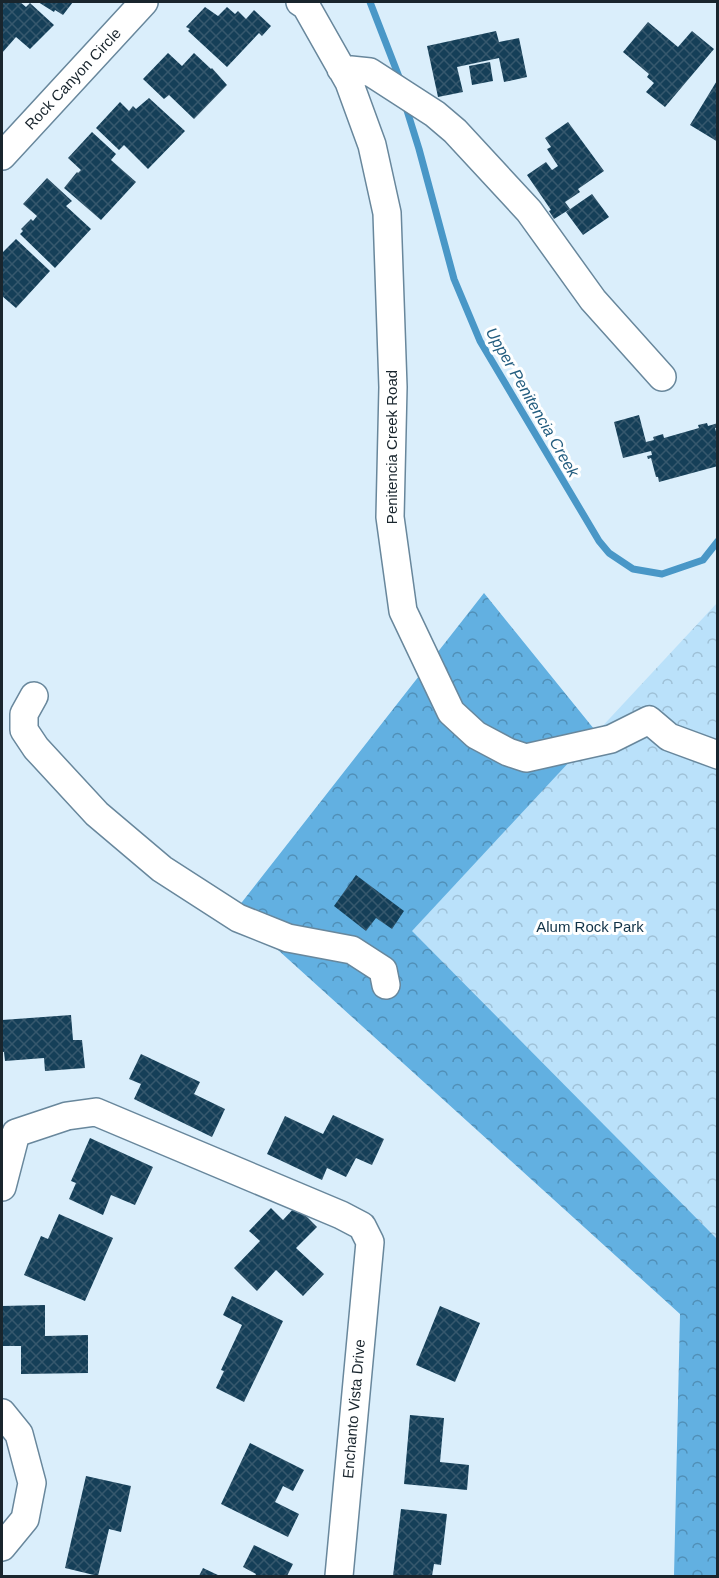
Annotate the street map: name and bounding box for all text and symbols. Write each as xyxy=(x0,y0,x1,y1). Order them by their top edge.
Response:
street label: Rock Canyon Circle xyxy=(21,24,124,133)
water label: Upper Penitencia Creek xyxy=(483,324,583,481)
street label: Penitencia Creek Road xyxy=(383,370,400,524)
park label: Alum Rock Park xyxy=(536,918,644,935)
street label: Enchanto Vista Drive xyxy=(339,1339,368,1479)

